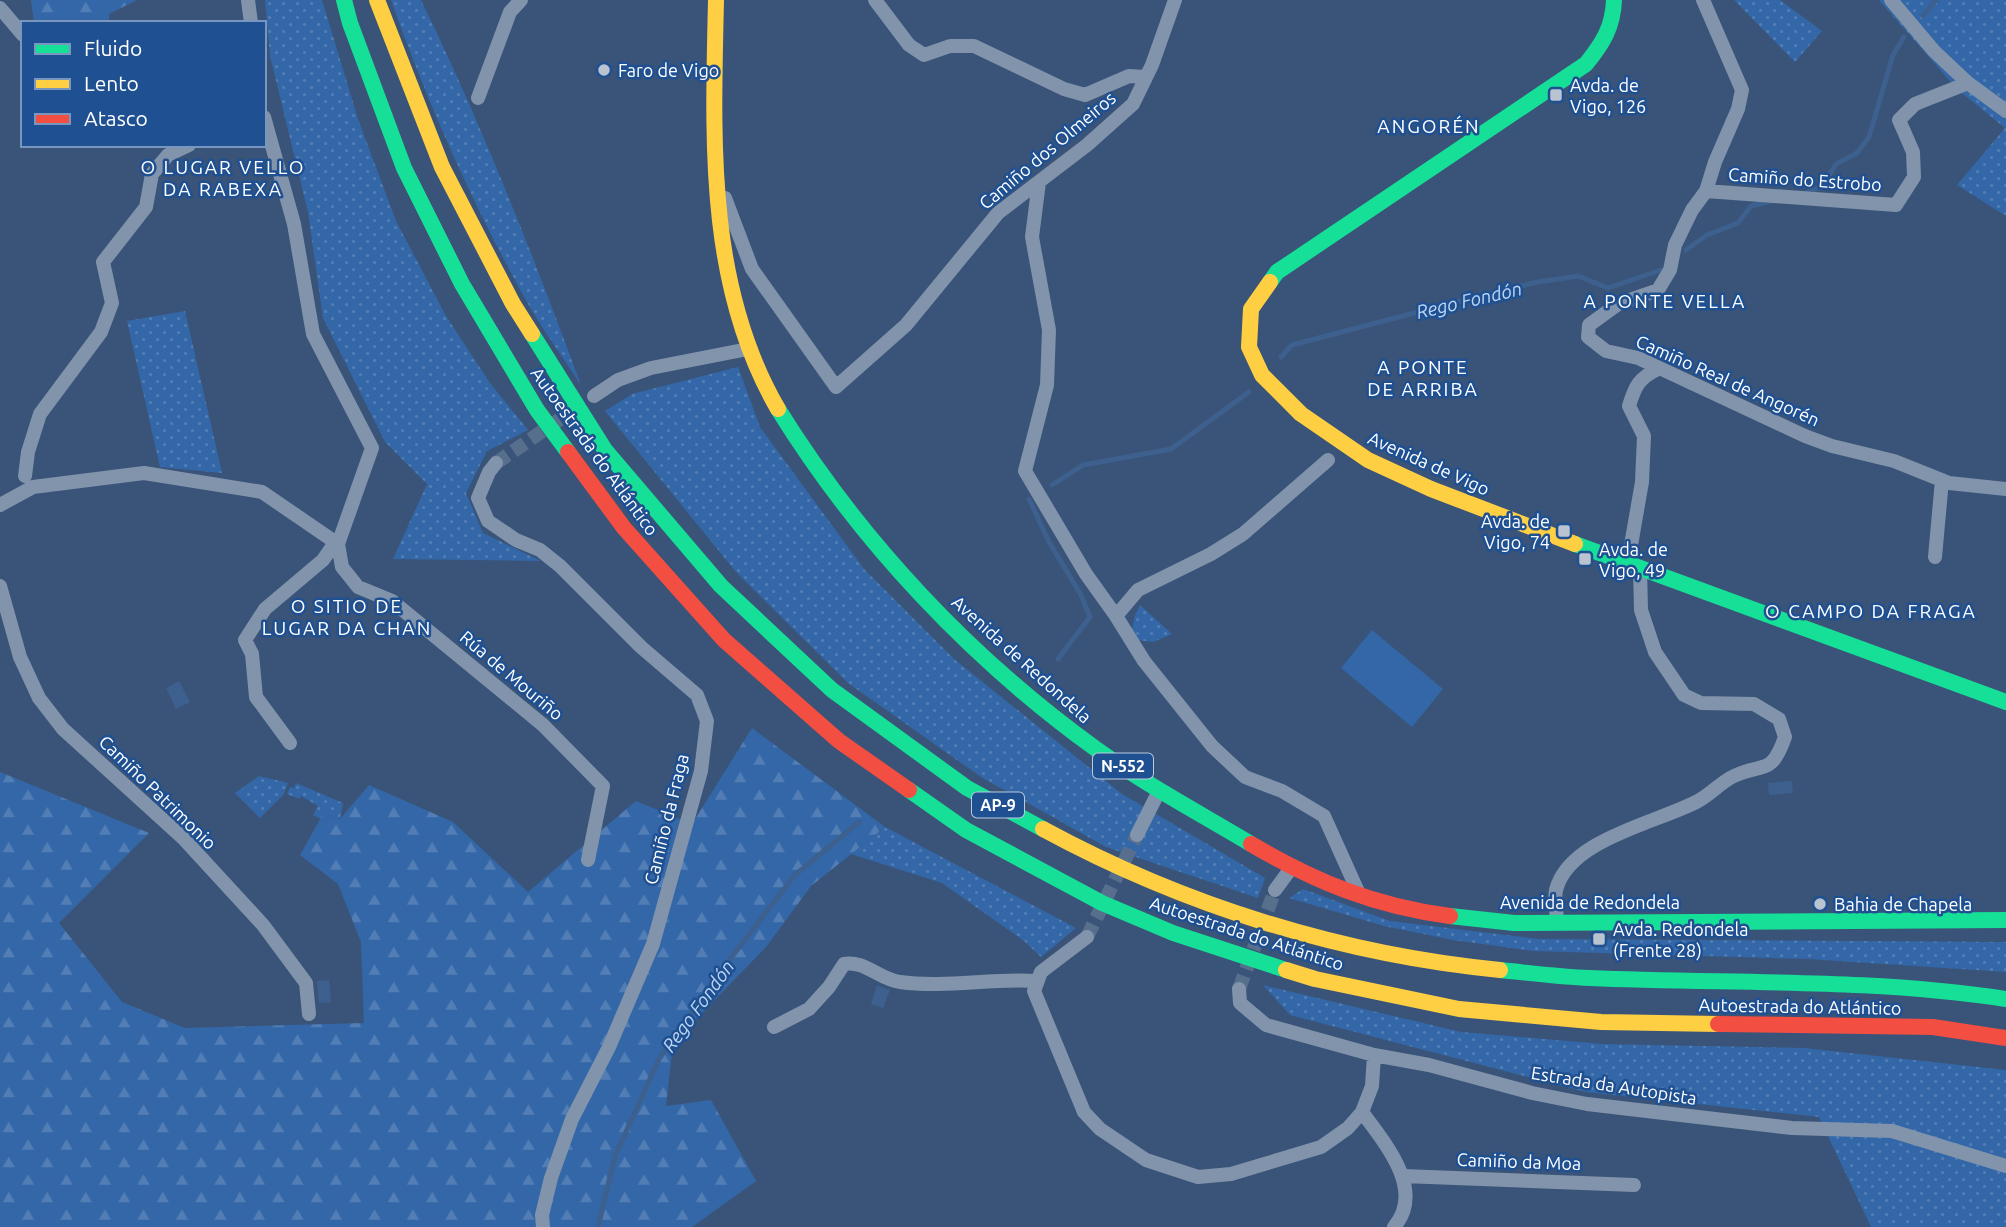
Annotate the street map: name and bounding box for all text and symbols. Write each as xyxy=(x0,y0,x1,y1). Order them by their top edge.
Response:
legend xyxy=(21,21,266,147)
text: Fluido xyxy=(84,36,142,60)
place label: Faro de Vigo xyxy=(618,60,719,80)
marker: Faro de Vigo xyxy=(596,62,612,78)
text: Lento xyxy=(84,71,139,95)
place label: Avda. de Vigo, 126 xyxy=(1570,75,1646,116)
street label: Camiño dos Olmeiros xyxy=(975,87,1119,213)
marker: Avda. de Vigo, 126 xyxy=(1548,87,1564,103)
text: Atasco xyxy=(84,106,148,130)
district label: ANGORÉN xyxy=(1377,115,1481,137)
district label: O LUGAR VELLO DA RABEXA xyxy=(141,156,305,200)
street label: Camiño do Estrobo xyxy=(1728,164,1882,194)
water label: Rego Fondón xyxy=(1414,277,1524,323)
district label: A PONTE VELLA xyxy=(1584,290,1746,312)
street label: Camiño Real de Angorén xyxy=(1633,330,1823,430)
district label: A PONTE DE ARRIBA xyxy=(1367,356,1479,400)
street label: Autoestrada do Atlántico xyxy=(527,363,663,539)
street label: Avenida de Vigo xyxy=(1365,427,1493,499)
place label: Avda. de Vigo, 74 xyxy=(1481,511,1550,552)
marker: Avda. de Vigo, 74 xyxy=(1556,523,1572,539)
place label: Avda. de Vigo, 49 xyxy=(1599,539,1668,580)
marker: Avda. de Vigo, 49 xyxy=(1577,551,1593,567)
street label: Avenida de Redondela xyxy=(948,591,1096,727)
district label: O SITIO DE LUGAR DA CHAN xyxy=(262,595,432,639)
district label: O CAMPO DA FRAGA xyxy=(1765,600,1977,622)
street label: Rúa de Mouriño xyxy=(457,626,567,724)
street label: Camiño Patrimonio xyxy=(95,731,221,853)
street label: Camiño da Fraga xyxy=(640,752,692,886)
road number: N-552 xyxy=(1093,754,1153,778)
road number: AP-9 xyxy=(972,792,1024,818)
street label: Autoestrada do Atlántico xyxy=(1147,892,1347,974)
street label: Avenida de Redondela xyxy=(1500,892,1680,912)
place label: Bahia de Chapela xyxy=(1834,894,1972,914)
marker: Bahia de Chapela xyxy=(1812,896,1828,912)
place label: Avda. Redondela (Frente 28) xyxy=(1613,919,1748,961)
marker: Avda. Redondela (Frente 28) xyxy=(1591,931,1607,947)
water label: Rego Fondón xyxy=(657,956,739,1056)
street label: Autoestrada do Atlántico xyxy=(1698,994,1902,1018)
street label: Estrada da Autopista xyxy=(1530,1062,1698,1108)
street label: Camiño da Moa xyxy=(1456,1149,1582,1173)

